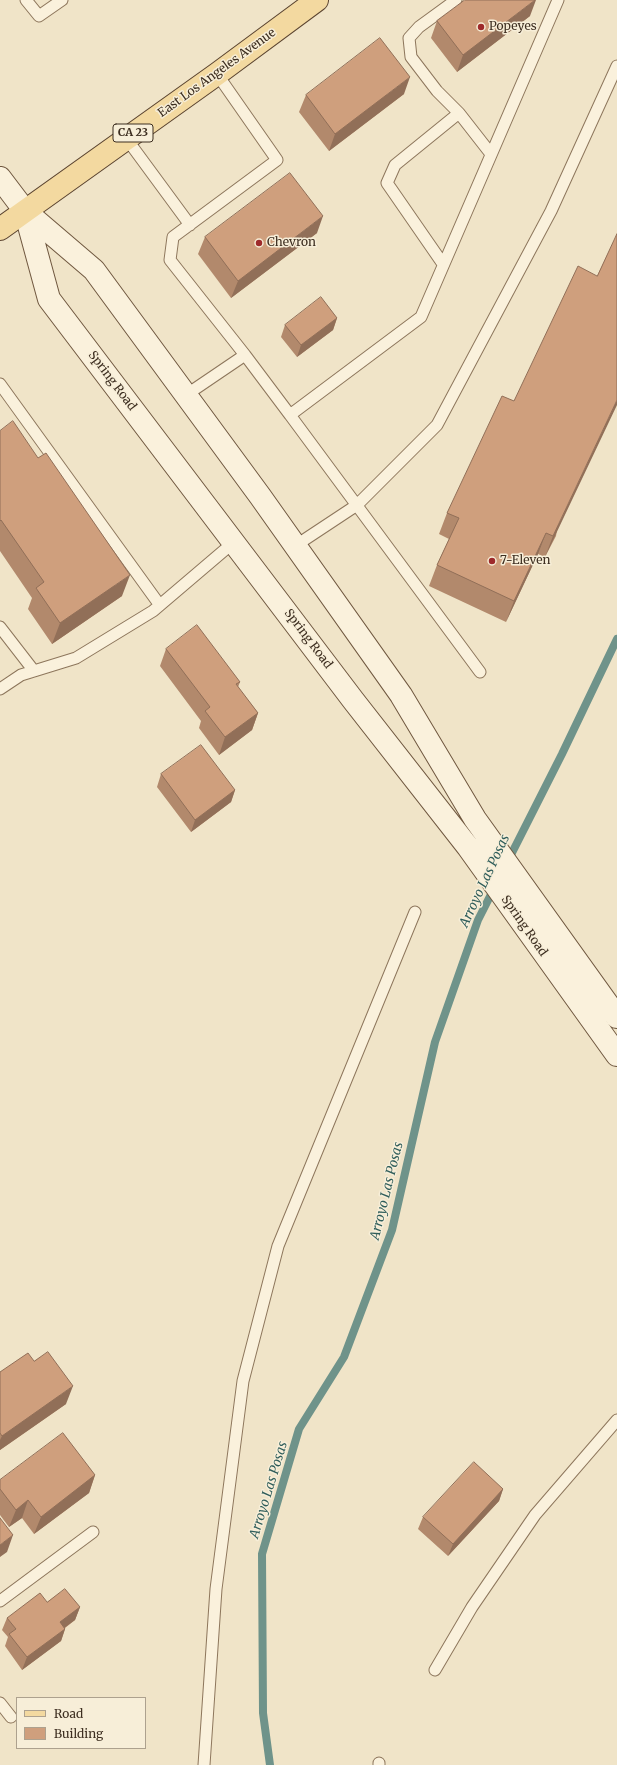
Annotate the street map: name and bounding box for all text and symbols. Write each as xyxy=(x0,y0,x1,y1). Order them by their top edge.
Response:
place label: Popeyes xyxy=(489,20,537,34)
marker: Popeyes xyxy=(476,22,486,32)
street label: East Los Angeles Avenue xyxy=(155,25,279,121)
road number: CA 23 xyxy=(113,124,153,142)
place label: Chevron xyxy=(267,236,316,250)
marker: Chevron xyxy=(254,238,264,248)
street label: Spring Road xyxy=(85,348,139,414)
place label: 7-Eleven xyxy=(500,554,550,568)
marker: 7-Eleven xyxy=(487,556,497,566)
street label: Spring Road xyxy=(281,606,335,672)
water label: Arroyo Las Posas xyxy=(457,832,513,930)
street label: Spring Road xyxy=(498,893,550,959)
water label: Arroyo Las Posas xyxy=(367,1140,407,1242)
water label: Arroyo Las Posas xyxy=(247,1440,291,1540)
legend xyxy=(16,1697,146,1749)
text: Road xyxy=(54,1706,83,1721)
text: Building xyxy=(54,1726,103,1741)

